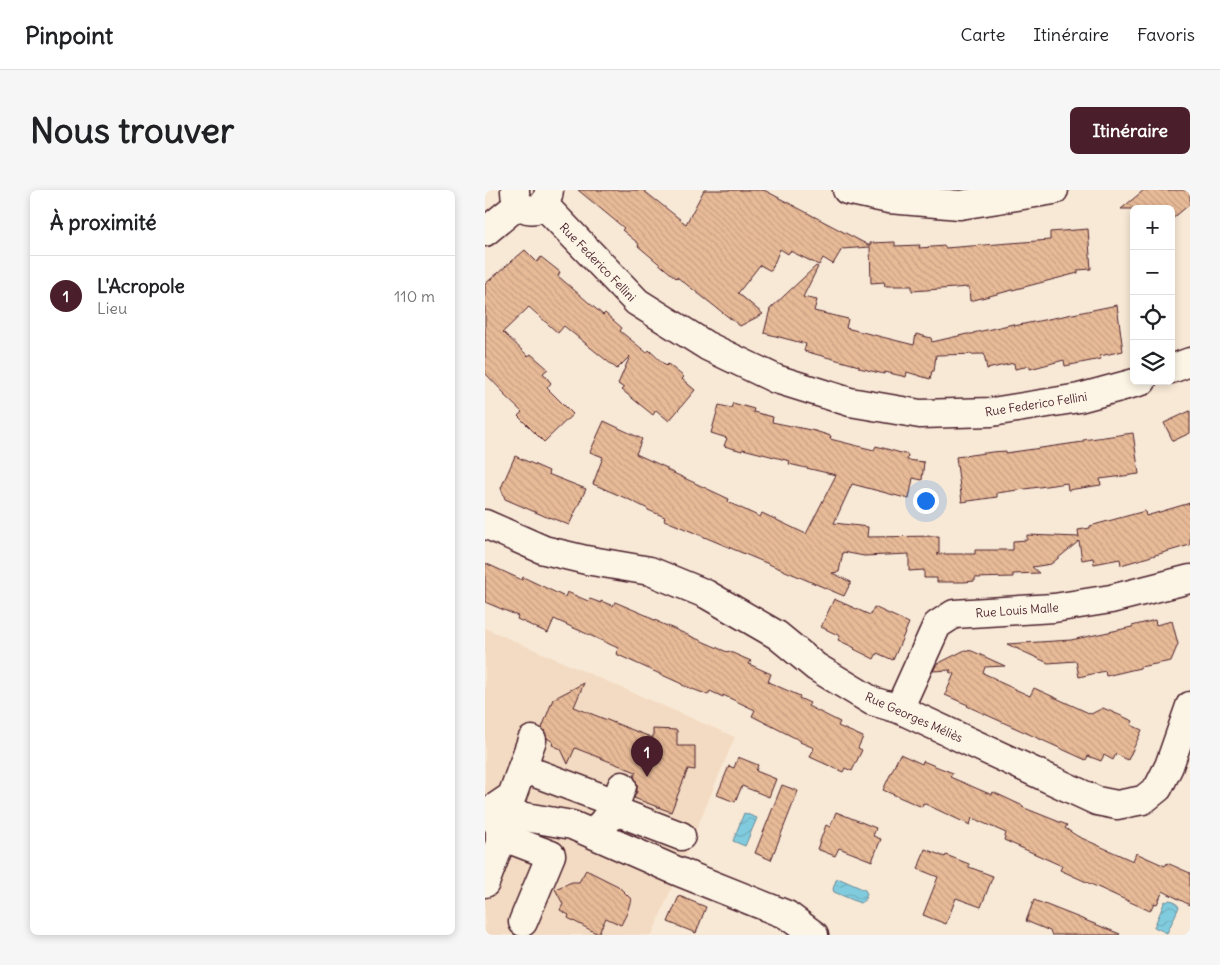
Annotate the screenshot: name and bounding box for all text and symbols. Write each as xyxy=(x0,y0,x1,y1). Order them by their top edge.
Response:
text: Pinpoint xyxy=(25,20,113,50)
text: Carte xyxy=(960,23,1005,46)
text: Itinéraire xyxy=(1033,23,1109,46)
text: Favoris xyxy=(1137,23,1195,46)
button: Itinéraire xyxy=(1070,107,1190,154)
text: Nous trouver xyxy=(30,108,234,152)
map controls xyxy=(1130,205,1175,385)
button: + xyxy=(1130,205,1175,250)
text: À proximité xyxy=(50,209,157,236)
street label: Rue Federico Fellini xyxy=(557,220,639,304)
button: − xyxy=(1130,250,1175,295)
text: L'Acropole xyxy=(97,274,185,298)
text: 1 xyxy=(63,286,69,306)
text: 110 m xyxy=(394,286,435,306)
button: locate xyxy=(1130,295,1175,340)
text: Lieu xyxy=(97,298,127,318)
button: layers xyxy=(1130,340,1175,385)
street label: Rue Federico Fellini xyxy=(984,389,1088,419)
your location xyxy=(913,488,939,514)
street label: Rue Louis Malle xyxy=(975,600,1059,620)
street label: Rue Georges Méliès xyxy=(863,689,965,745)
pin: 1 xyxy=(631,736,663,777)

